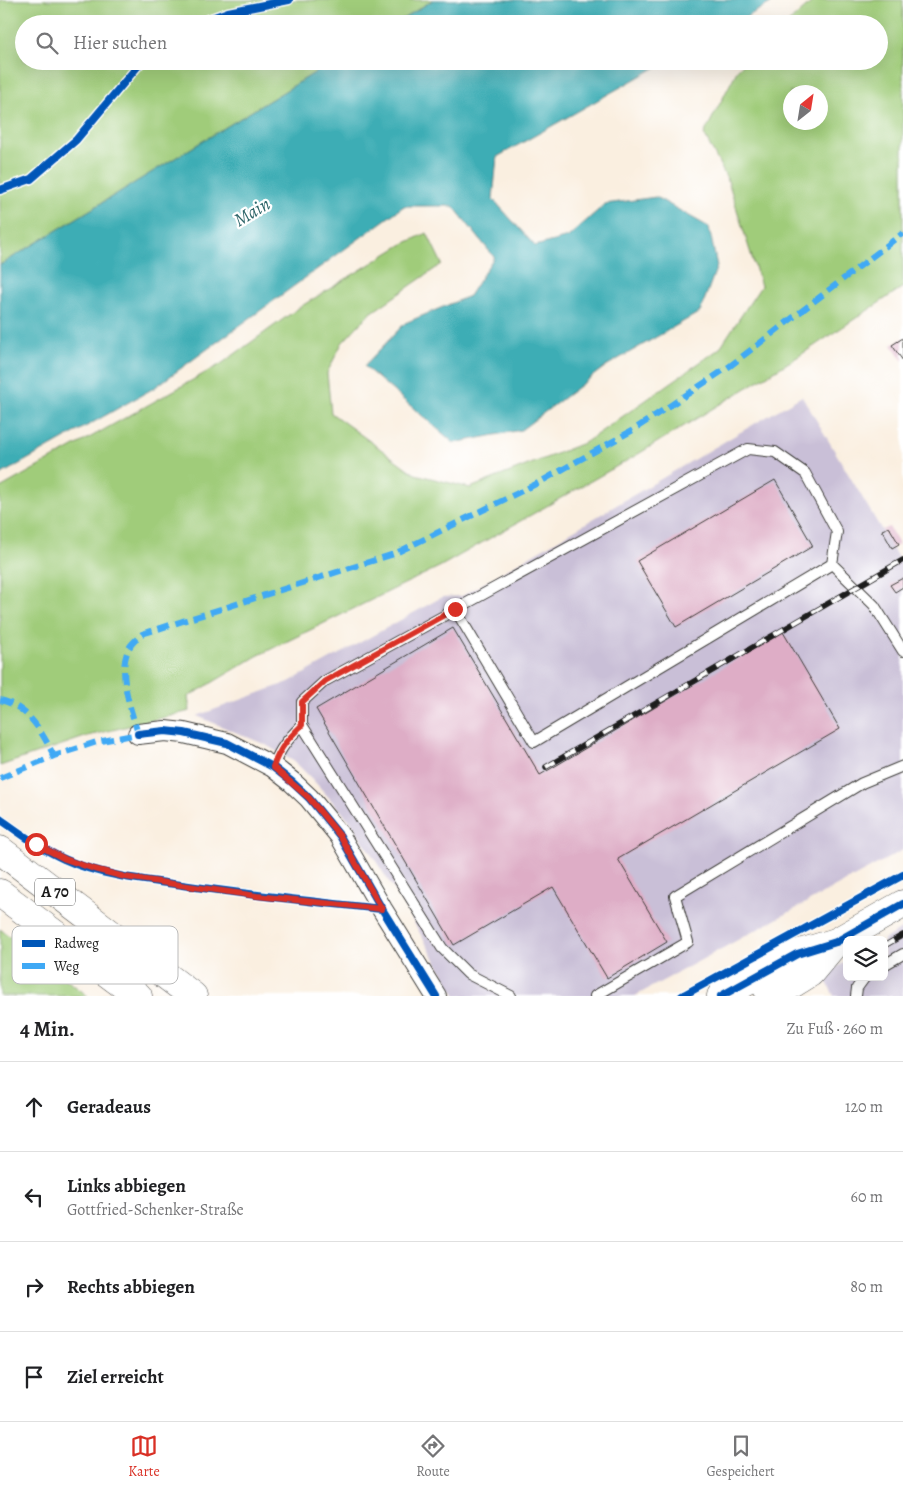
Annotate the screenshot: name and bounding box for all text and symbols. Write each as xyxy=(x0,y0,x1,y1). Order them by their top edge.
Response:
search box xyxy=(15,15,888,70)
icon: search xyxy=(33,29,61,57)
text: Hier suchen xyxy=(73,30,167,56)
north arrow xyxy=(783,85,828,130)
water label: Main xyxy=(229,191,275,233)
route end xyxy=(444,598,467,621)
route start xyxy=(25,833,48,856)
road number: A 70 xyxy=(35,879,75,906)
legend xyxy=(12,926,178,984)
text: Radweg xyxy=(54,934,99,953)
map controls xyxy=(843,936,888,981)
button: layers xyxy=(843,936,888,981)
text: Weg xyxy=(53,957,79,976)
text: 4 Min. xyxy=(20,1015,75,1043)
text: Zu Fuß · 260 m xyxy=(786,1018,883,1040)
icon: ahead xyxy=(20,1093,48,1121)
text: Geradeaus xyxy=(67,1094,151,1120)
text: 120 m xyxy=(845,1096,883,1118)
text: Links abbiegen xyxy=(67,1173,186,1199)
icon: left xyxy=(20,1183,48,1211)
text: 60 m xyxy=(851,1186,883,1208)
text: Gottfried-Schenker-Straße xyxy=(67,1199,244,1221)
icon: right xyxy=(20,1273,48,1301)
text: Rechts abbiegen xyxy=(67,1274,195,1300)
text: 80 m xyxy=(850,1276,883,1298)
icon: arrive xyxy=(20,1363,48,1391)
text: Ziel erreicht xyxy=(67,1364,164,1390)
tab: Karte xyxy=(128,1432,160,1481)
tab: Route xyxy=(416,1432,450,1481)
tab: Gespeichert xyxy=(706,1432,775,1481)

